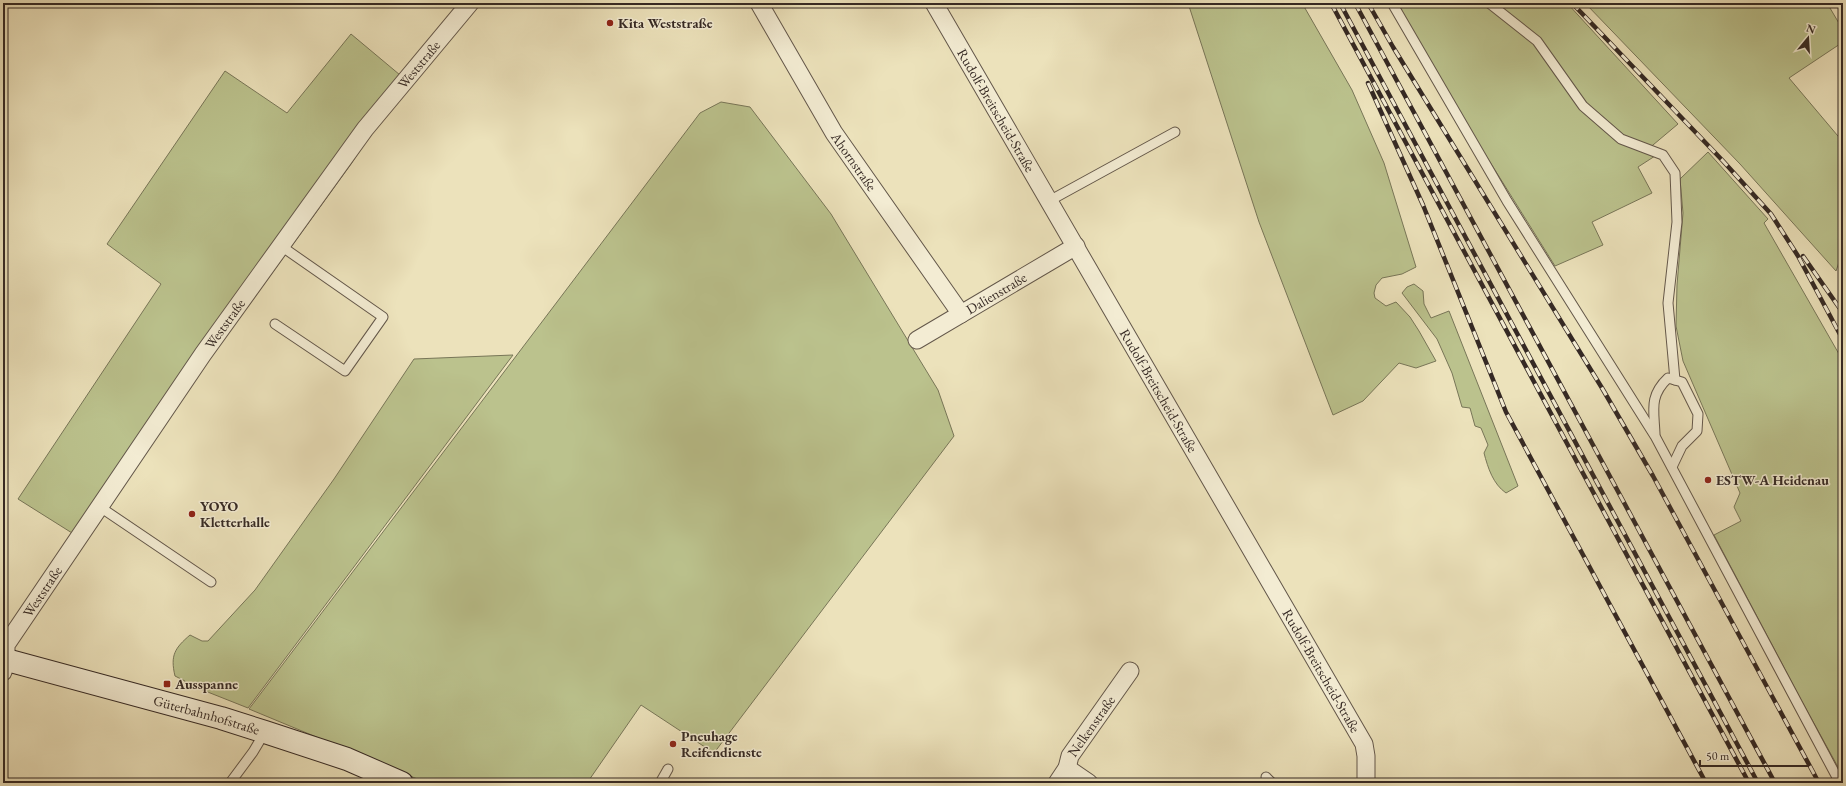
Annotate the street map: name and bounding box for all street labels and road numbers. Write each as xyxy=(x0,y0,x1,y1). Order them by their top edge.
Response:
street label: Weststraße xyxy=(393,36,444,92)
street label: Rudolf-Breitscheid-Straße xyxy=(953,45,1039,176)
street label: Ahornstraße xyxy=(827,128,881,195)
street label: Dalienstraße xyxy=(963,268,1030,318)
street label: Weststraße xyxy=(201,295,249,352)
street label: Rudolf-Breitscheid-Straße xyxy=(1116,325,1202,456)
street label: Weststraße xyxy=(19,562,66,620)
street label: Rudolf-Breitscheid-Straße xyxy=(1279,606,1365,736)
street label: Güterbahnhofstraße xyxy=(151,691,262,739)
street label: Nelkenstraße xyxy=(1063,691,1119,760)

